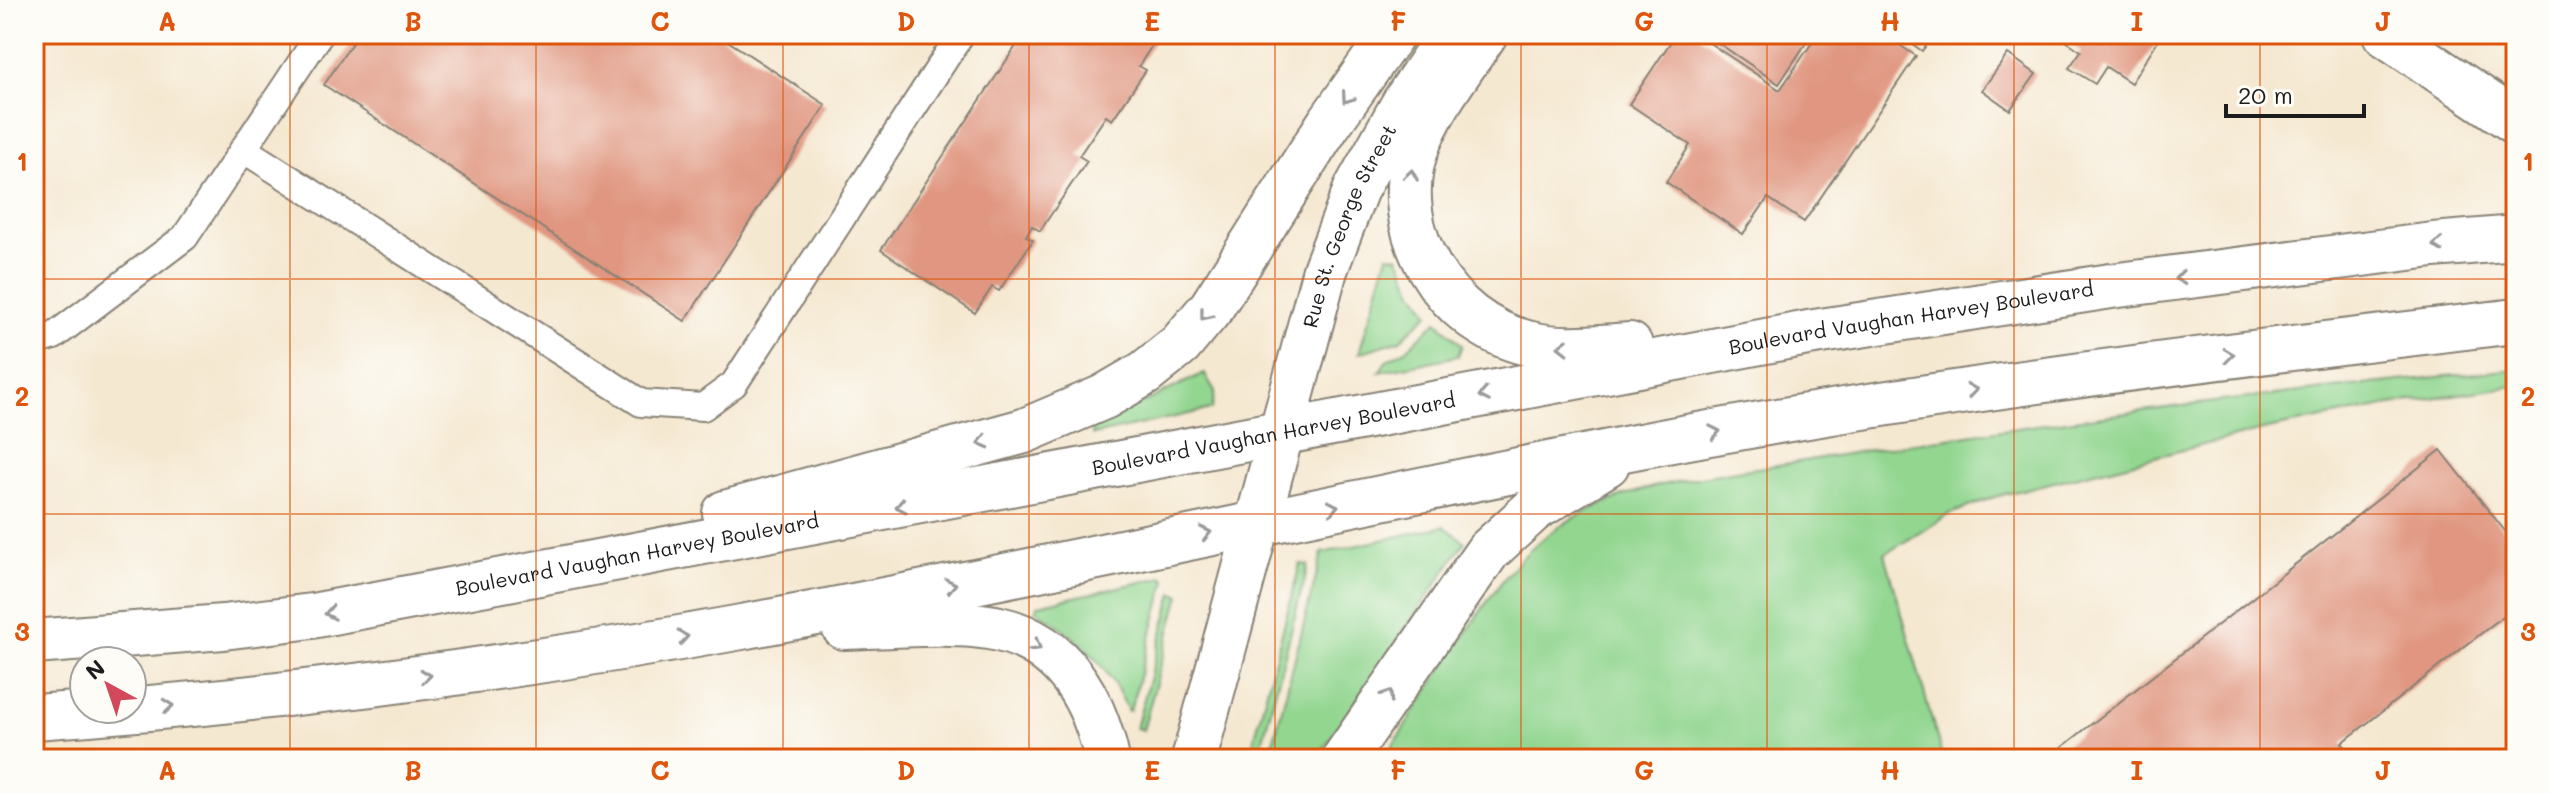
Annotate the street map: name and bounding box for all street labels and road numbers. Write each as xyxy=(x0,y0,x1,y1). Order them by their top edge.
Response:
street label: Rue St. George Street xyxy=(1296,119,1402,330)
street label: Boulevard Vaughan Harvey Boulevard xyxy=(1726,275,2095,360)
street label: Boulevard Vaughan Harvey Boulevard xyxy=(1090,386,1457,480)
street label: Boulevard Vaughan Harvey Boulevard xyxy=(453,506,821,601)

